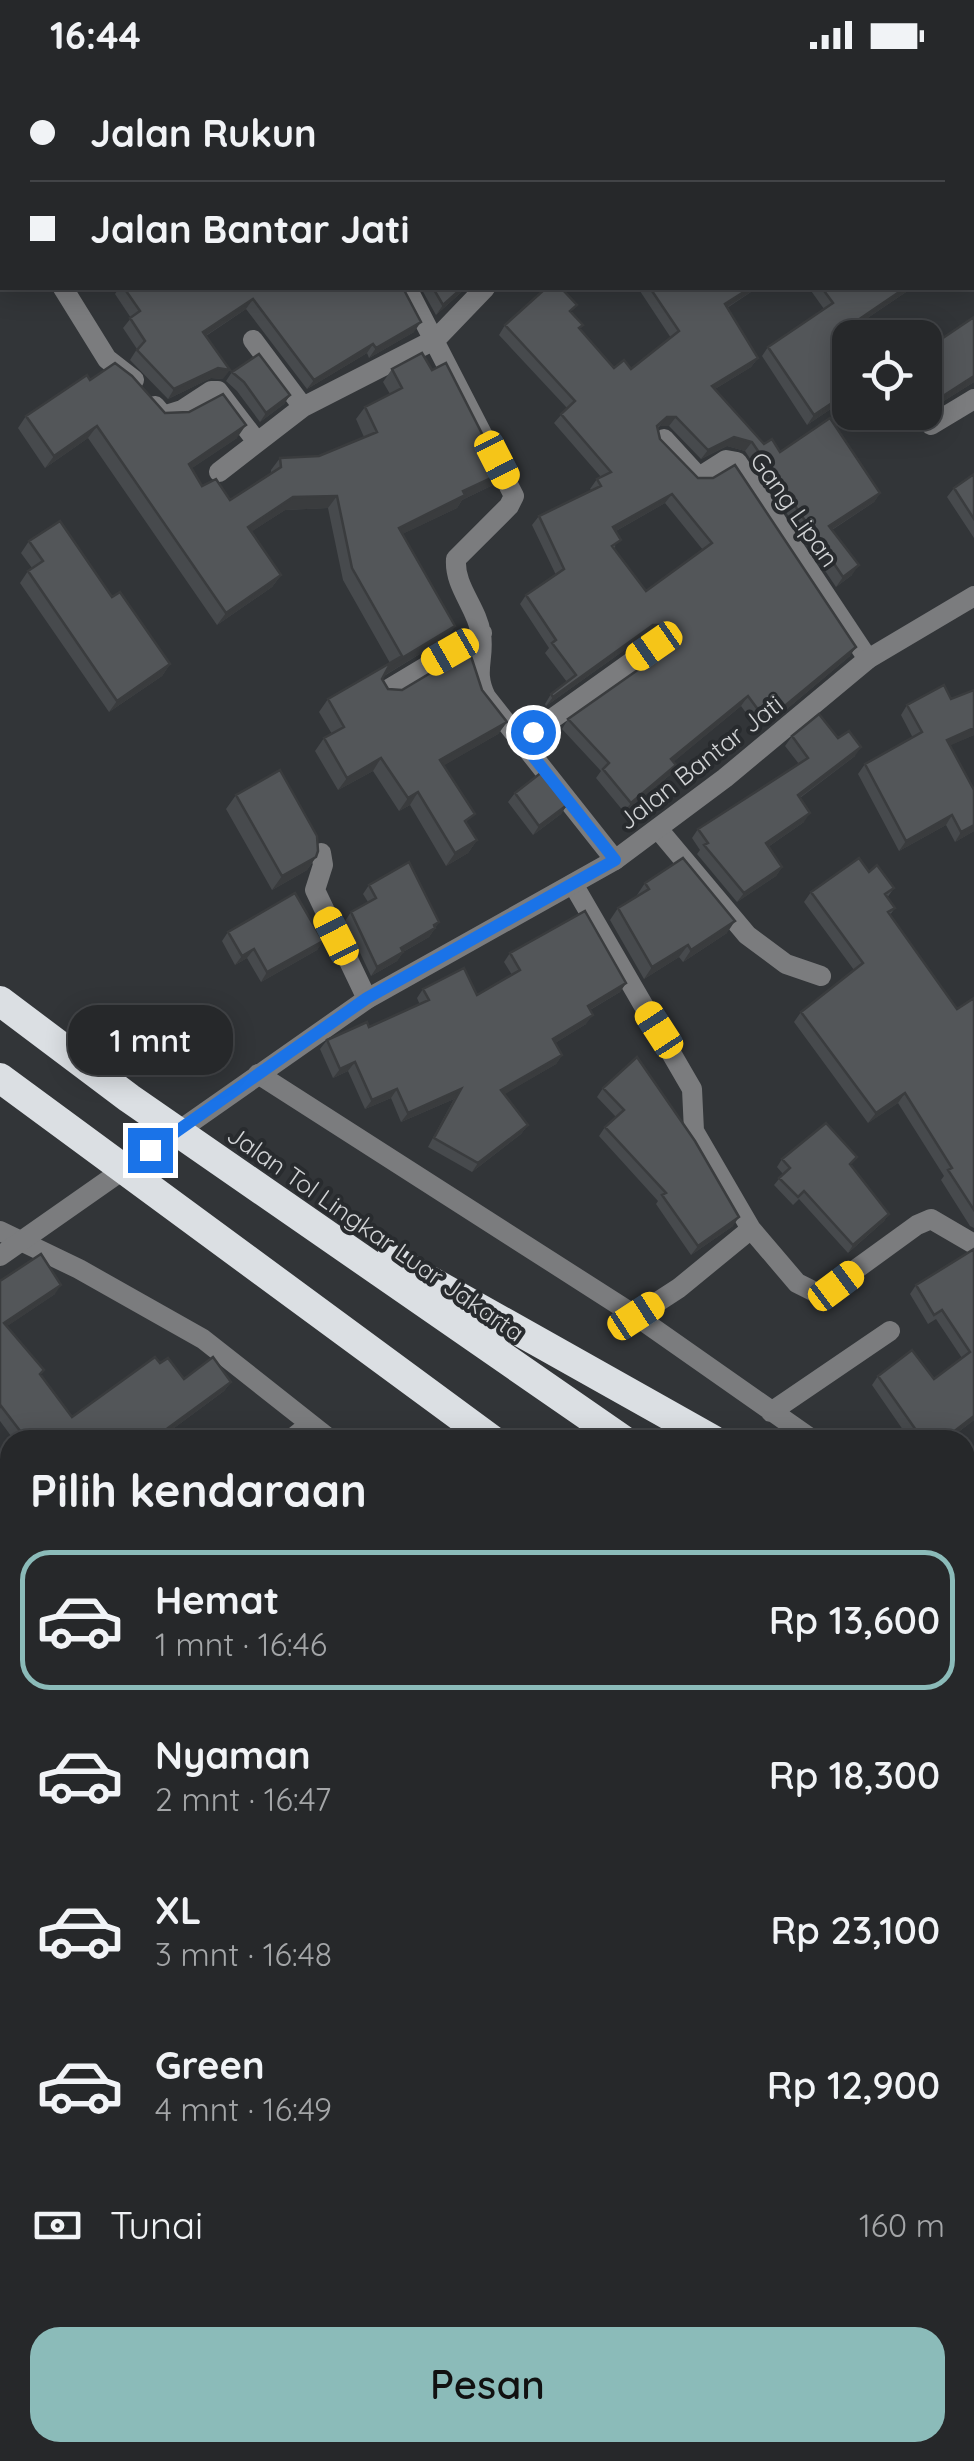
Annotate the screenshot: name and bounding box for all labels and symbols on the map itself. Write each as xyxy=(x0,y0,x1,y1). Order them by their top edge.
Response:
car xyxy=(470,426,524,494)
street label: Gang Lipan xyxy=(744,446,846,572)
car xyxy=(621,617,687,675)
car xyxy=(417,624,483,680)
street label: Jalan Bantar Jati xyxy=(611,688,789,836)
route start xyxy=(511,710,556,755)
car xyxy=(309,902,363,970)
car xyxy=(630,997,688,1063)
callout: 1 mnt xyxy=(68,1005,232,1075)
street label: Jalan Tol Lingkar Luar Jakarta xyxy=(222,1118,530,1348)
route end xyxy=(128,1128,173,1173)
car xyxy=(803,1256,869,1316)
car xyxy=(603,1287,669,1345)

